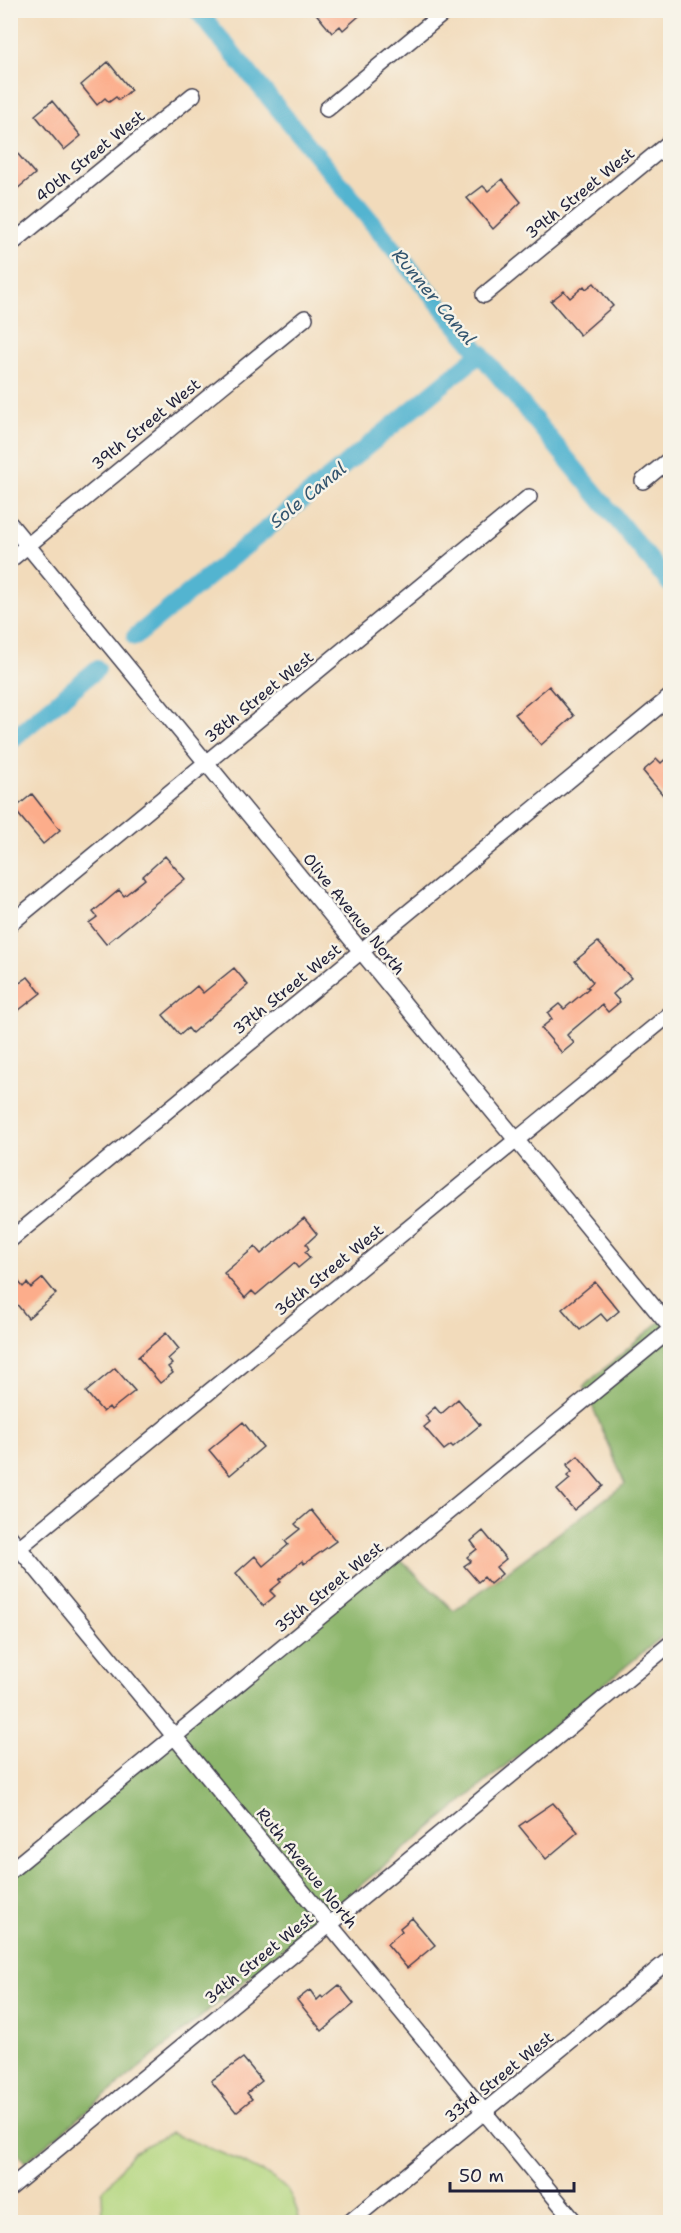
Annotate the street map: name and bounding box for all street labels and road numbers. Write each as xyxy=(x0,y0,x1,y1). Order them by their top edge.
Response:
street label: 40th Street West xyxy=(31,105,149,207)
street label: 39th Street West xyxy=(521,143,639,243)
street label: 39th Street West xyxy=(87,374,205,474)
street label: 38th Street West xyxy=(200,646,318,748)
street label: Olive Avenue North xyxy=(298,849,410,979)
street label: 37th Street West xyxy=(228,939,346,1039)
street label: 36th Street West xyxy=(270,1219,388,1321)
street label: 35th Street West xyxy=(271,1537,387,1637)
street label: Ruth Avenue North xyxy=(252,1803,362,1933)
street label: 34th Street West xyxy=(200,1907,318,2009)
street label: 33rd Street West xyxy=(440,2027,558,2127)

